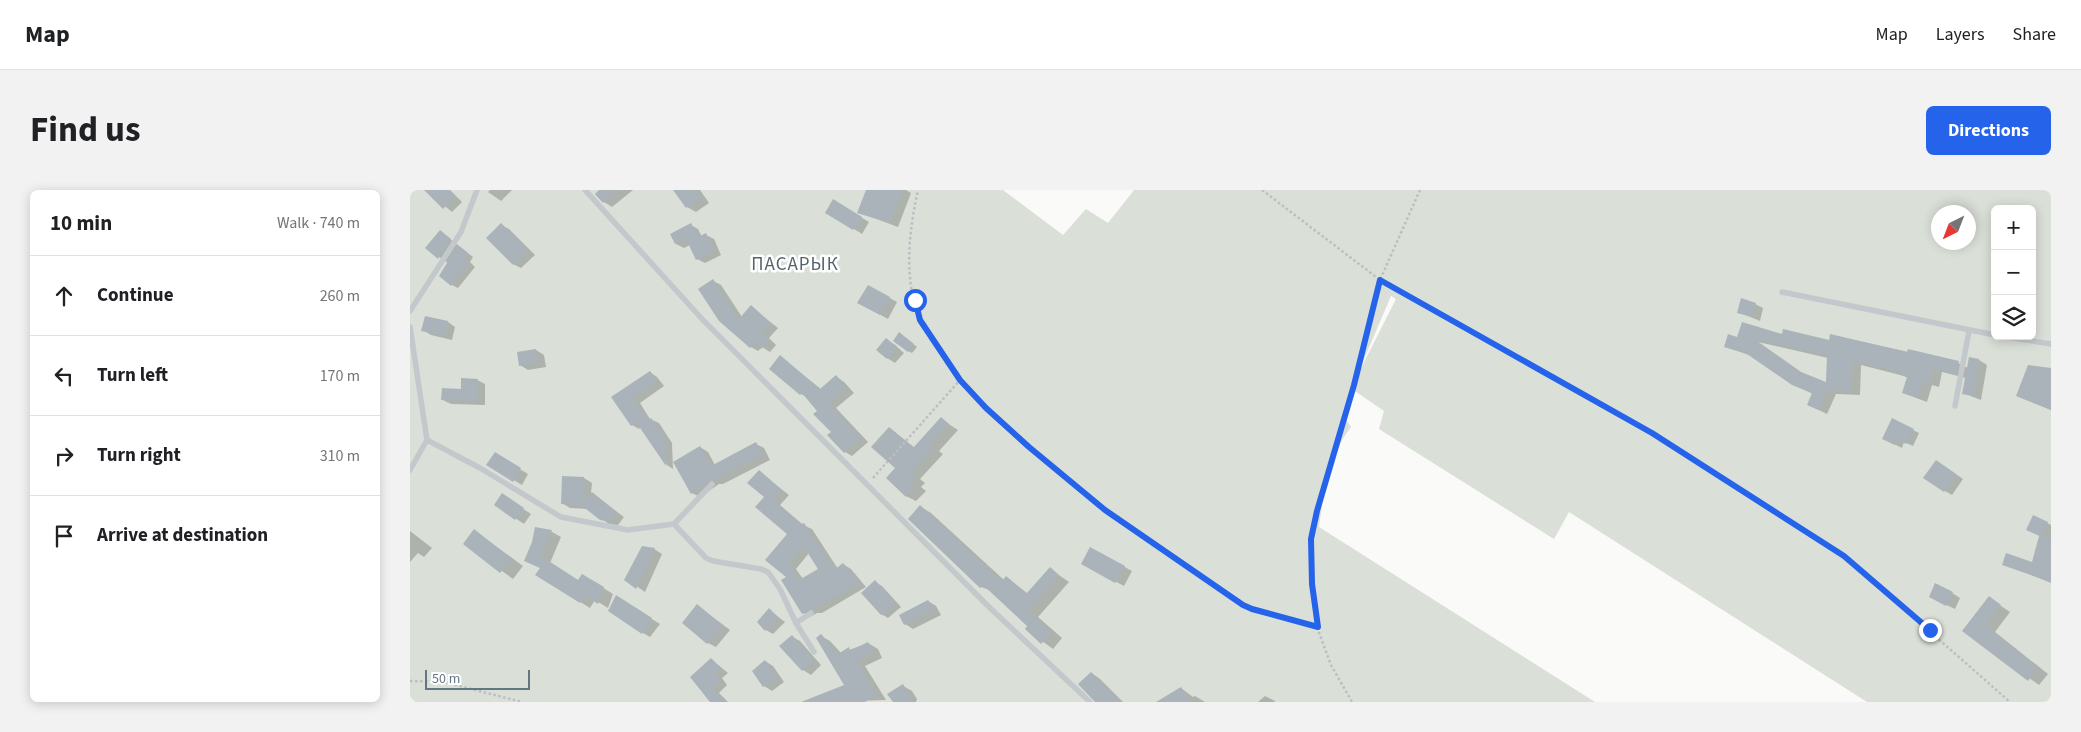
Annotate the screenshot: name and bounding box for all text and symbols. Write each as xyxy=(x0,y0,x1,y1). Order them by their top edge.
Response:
text: Map xyxy=(25,17,70,52)
text: Map xyxy=(1876,22,1908,47)
text: Layers xyxy=(1936,22,1985,47)
text: Share xyxy=(2013,22,2056,47)
text: Find us xyxy=(30,105,140,155)
button: Directions xyxy=(1926,106,2051,155)
north arrow xyxy=(1931,205,1976,250)
map controls xyxy=(1991,205,2036,340)
button: + xyxy=(1991,205,2036,250)
text: 10 min xyxy=(50,208,112,238)
text: Walk · 740 m xyxy=(277,212,360,234)
button: − xyxy=(1991,250,2036,295)
district label: ПАСАРЫК xyxy=(751,251,839,278)
icon: ahead xyxy=(50,282,78,310)
text: Continue xyxy=(97,282,174,309)
text: 260 m xyxy=(320,285,360,307)
route start xyxy=(904,289,927,312)
button: layers xyxy=(1991,295,2036,340)
icon: left xyxy=(50,362,78,390)
text: Turn left xyxy=(97,362,168,389)
text: 170 m xyxy=(320,365,360,387)
icon: right xyxy=(50,442,78,470)
text: Turn right xyxy=(97,442,181,469)
text: 310 m xyxy=(320,445,360,467)
icon: arrive xyxy=(50,522,78,550)
text: Arrive at destination xyxy=(97,522,268,549)
route end xyxy=(1919,619,1942,642)
scale bar xyxy=(425,667,530,690)
text: 50 m xyxy=(432,669,460,689)

